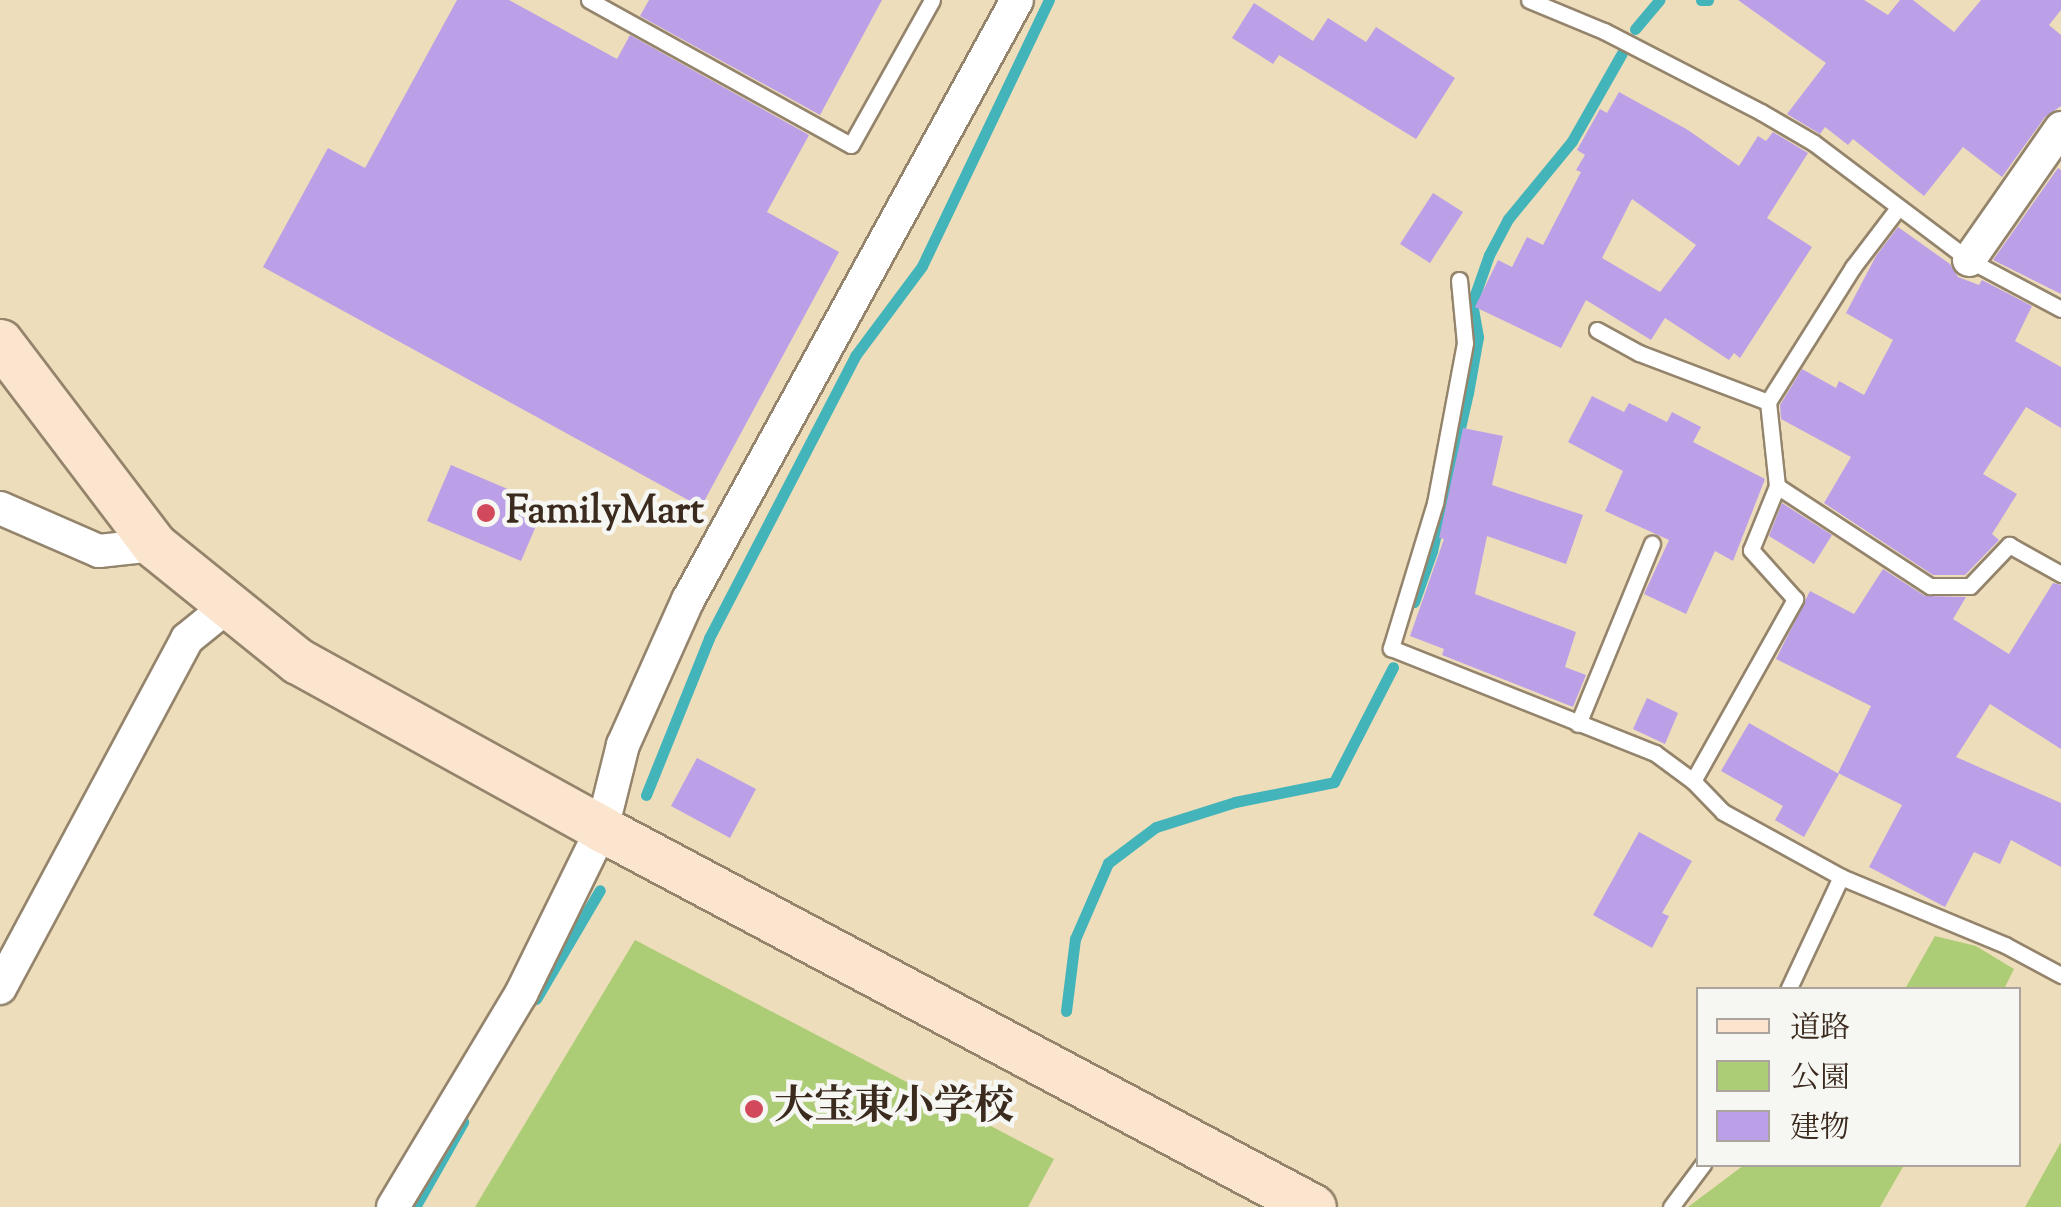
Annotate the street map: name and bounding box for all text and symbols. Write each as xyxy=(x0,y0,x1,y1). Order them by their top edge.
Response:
place label: FamilyMart xyxy=(506,489,704,537)
marker: FamilyMart xyxy=(475,502,497,524)
legend xyxy=(1696,987,2021,1167)
text: 道路 xyxy=(1790,1008,1850,1051)
text: 公園 xyxy=(1790,1058,1850,1101)
place label: 大宝東小学校 xyxy=(774,1085,1014,1133)
marker: 大宝東小学校 xyxy=(743,1098,765,1120)
text: 建物 xyxy=(1790,1108,1850,1151)

